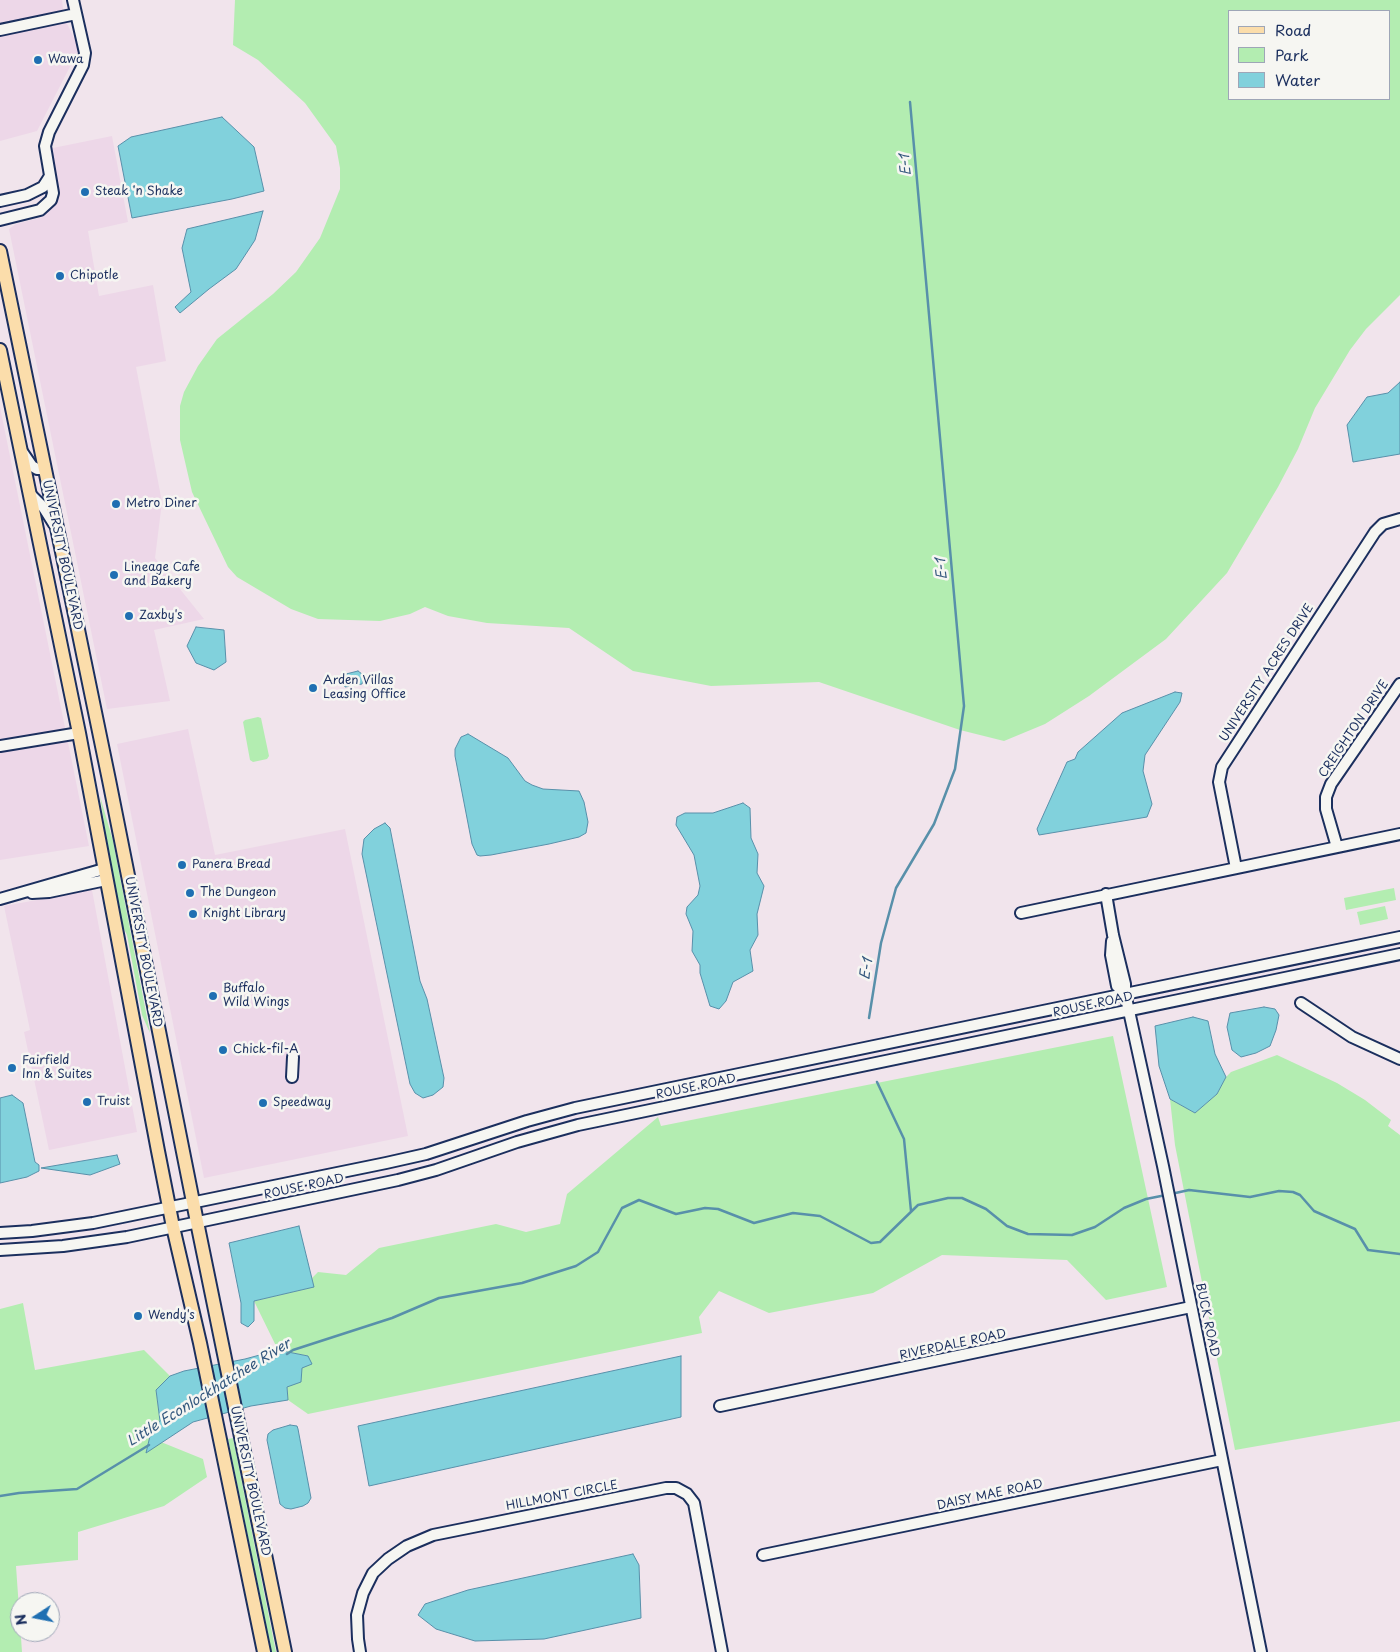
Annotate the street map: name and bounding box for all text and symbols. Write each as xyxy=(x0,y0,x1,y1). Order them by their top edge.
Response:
legend xyxy=(1228,10,1390,100)
text: Road xyxy=(1275,18,1311,41)
text: Park xyxy=(1275,43,1309,66)
place label: Wawa xyxy=(48,53,84,67)
marker: Wawa xyxy=(32,54,44,66)
text: Water xyxy=(1275,68,1320,91)
water label: E-1 xyxy=(897,154,915,176)
place label: Steak 'n Shake xyxy=(95,185,183,199)
marker: Steak 'n Shake xyxy=(79,186,91,198)
place label: Chipotle xyxy=(70,269,119,283)
marker: Chipotle xyxy=(54,270,66,282)
street label: UNIVERSITY BOULEVARD xyxy=(39,478,85,632)
place label: Metro Diner xyxy=(126,497,197,511)
marker: Metro Diner xyxy=(110,498,122,510)
water label: E-1 xyxy=(933,558,951,580)
place label: Lineage Cafe and Bakery xyxy=(124,561,200,589)
marker: Lineage Cafe and Bakery xyxy=(108,569,120,581)
street label: UNIVERSITY ACRES DRIVE xyxy=(1217,601,1317,745)
place label: Zaxby's xyxy=(139,609,183,623)
marker: Zaxby's xyxy=(123,610,135,622)
place label: Arden Villas Leasing Office xyxy=(323,674,406,702)
street label: CREIGHTON DRIVE xyxy=(1316,678,1392,780)
marker: Arden Villas Leasing Office xyxy=(307,682,319,694)
place label: Panera Bread xyxy=(192,858,271,872)
marker: Panera Bread xyxy=(176,859,188,871)
street label: UNIVERSITY BOULEVARD xyxy=(121,875,165,1029)
place label: The Dungeon xyxy=(200,886,276,900)
marker: The Dungeon xyxy=(184,887,196,899)
place label: Knight Library xyxy=(203,907,286,921)
marker: Knight Library xyxy=(187,908,199,920)
water label: E-1 xyxy=(857,957,877,981)
place label: Buffalo Wild Wings xyxy=(223,982,289,1010)
street label: ROUSE ROAD xyxy=(1052,989,1134,1021)
marker: Buffalo Wild Wings xyxy=(207,990,219,1002)
place label: Chick-fil-A xyxy=(233,1043,298,1057)
marker: Chick-fil-A xyxy=(217,1044,229,1056)
place label: Fairfield Inn & Suites xyxy=(22,1054,92,1082)
marker: Fairfield Inn & Suites xyxy=(6,1062,18,1074)
street label: ROUSE ROAD xyxy=(655,1071,737,1103)
place label: Truist xyxy=(97,1095,130,1109)
marker: Truist xyxy=(81,1096,93,1108)
place label: Speedway xyxy=(273,1096,331,1110)
marker: Speedway xyxy=(257,1097,269,1109)
street label: ROUSE ROAD xyxy=(263,1171,345,1203)
street label: BUCK ROAD xyxy=(1192,1282,1222,1358)
place label: Wendy's xyxy=(148,1309,195,1323)
marker: Wendy's xyxy=(132,1310,144,1322)
street label: RIVERDALE ROAD xyxy=(898,1327,1008,1363)
water label: Little Econlockhatchee River xyxy=(124,1336,294,1450)
street label: UNIVERSITY BOULEVARD xyxy=(227,1404,273,1558)
street label: DAISY MAE ROAD xyxy=(936,1477,1044,1513)
street label: HILLMONT CIRCLE xyxy=(505,1478,619,1514)
north arrow xyxy=(10,1592,60,1642)
text: N xyxy=(9,1612,32,1627)

